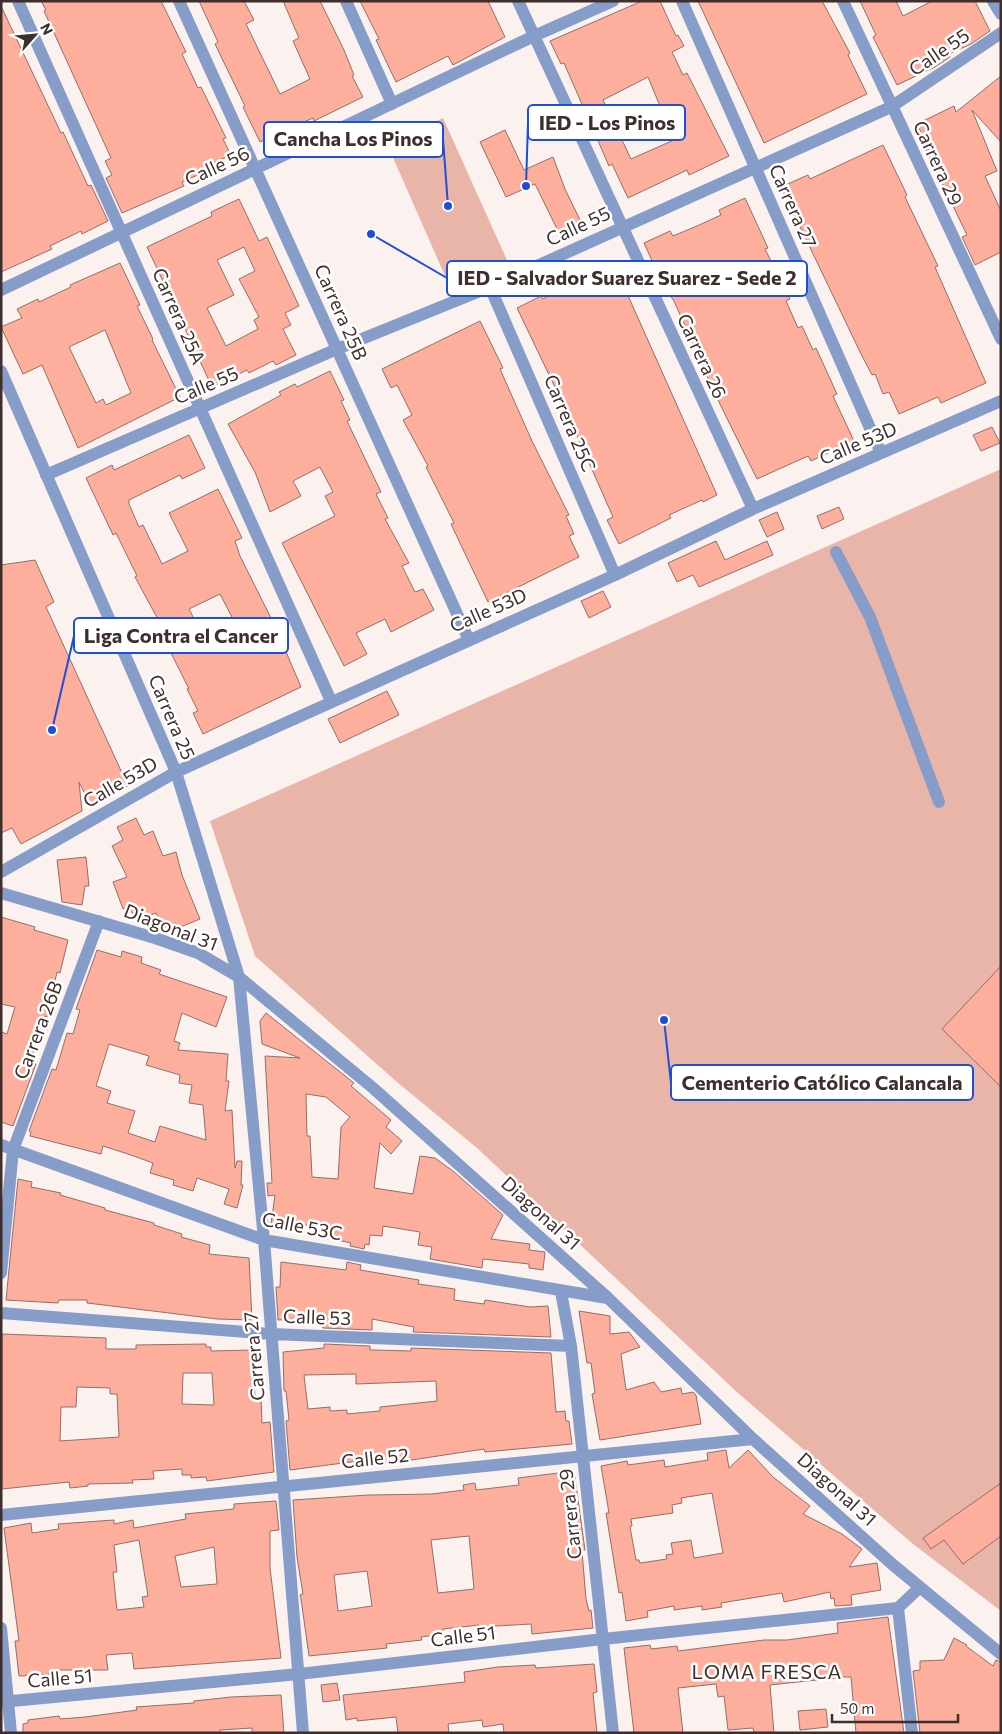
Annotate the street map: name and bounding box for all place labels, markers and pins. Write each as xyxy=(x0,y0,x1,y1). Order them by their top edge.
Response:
callout: IED - Los Pinos xyxy=(528,105,685,140)
callout: Cancha Los Pinos xyxy=(264,122,443,157)
callout: IED - Salvador Suarez Suarez - Sede 2 xyxy=(447,261,807,296)
callout: Liga Contra el Cancer xyxy=(74,618,288,653)
callout: Cementerio Católico Calancala xyxy=(671,1065,973,1100)

